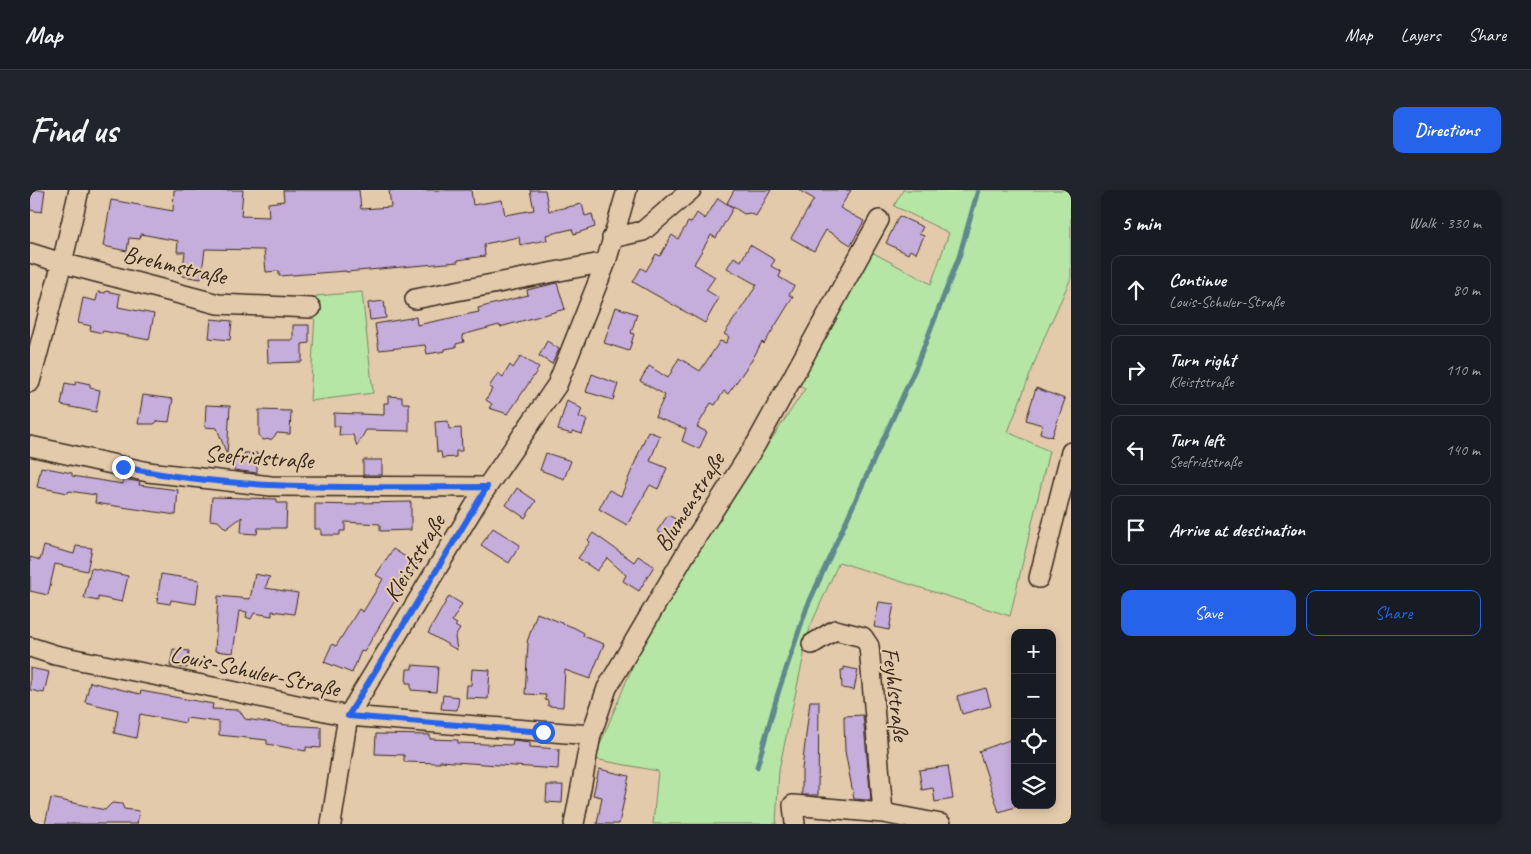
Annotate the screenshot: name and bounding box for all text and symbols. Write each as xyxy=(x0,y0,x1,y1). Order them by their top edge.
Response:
text: Map xyxy=(25,20,62,50)
text: Map xyxy=(1345,24,1373,46)
text: Layers xyxy=(1401,24,1440,46)
text: Share xyxy=(1468,24,1506,46)
button: Directions xyxy=(1393,107,1501,153)
text: Find us xyxy=(30,108,117,153)
text: 5 min xyxy=(1121,210,1161,236)
text: Walk · 330 m xyxy=(1409,213,1481,233)
street label: Brehmstraße xyxy=(120,239,232,292)
text: Continue xyxy=(1169,268,1226,292)
icon: ahead xyxy=(1122,276,1150,304)
text: 80 m xyxy=(1453,280,1480,300)
text: Louis-Schuler-Straße xyxy=(1169,292,1284,312)
text: Turn right xyxy=(1169,348,1236,372)
icon: right xyxy=(1122,356,1150,384)
text: 110 m xyxy=(1446,360,1480,380)
text: Kleiststraße xyxy=(1169,372,1233,392)
text: Turn left xyxy=(1169,428,1224,452)
icon: left xyxy=(1122,436,1150,464)
street label: Seefridstraße xyxy=(204,438,317,476)
text: 140 m xyxy=(1446,440,1480,460)
street label: Blumenstraße xyxy=(647,445,732,557)
text: Seefridstraße xyxy=(1169,452,1242,472)
route end xyxy=(112,456,135,479)
street label: Kleiststraße xyxy=(376,507,453,607)
icon: arrive xyxy=(1122,516,1150,544)
text: Arrive at destination xyxy=(1169,518,1305,542)
button: Save xyxy=(1121,590,1296,636)
button: Share xyxy=(1306,590,1481,636)
map controls xyxy=(1011,629,1056,809)
button: + xyxy=(1011,629,1056,674)
street label: Louis-Schuler-Straße xyxy=(168,638,345,704)
street label: Feyhlstraße xyxy=(875,645,917,745)
button: − xyxy=(1011,674,1056,719)
button: locate xyxy=(1011,719,1056,764)
route start xyxy=(532,721,555,744)
button: layers xyxy=(1011,764,1056,809)

